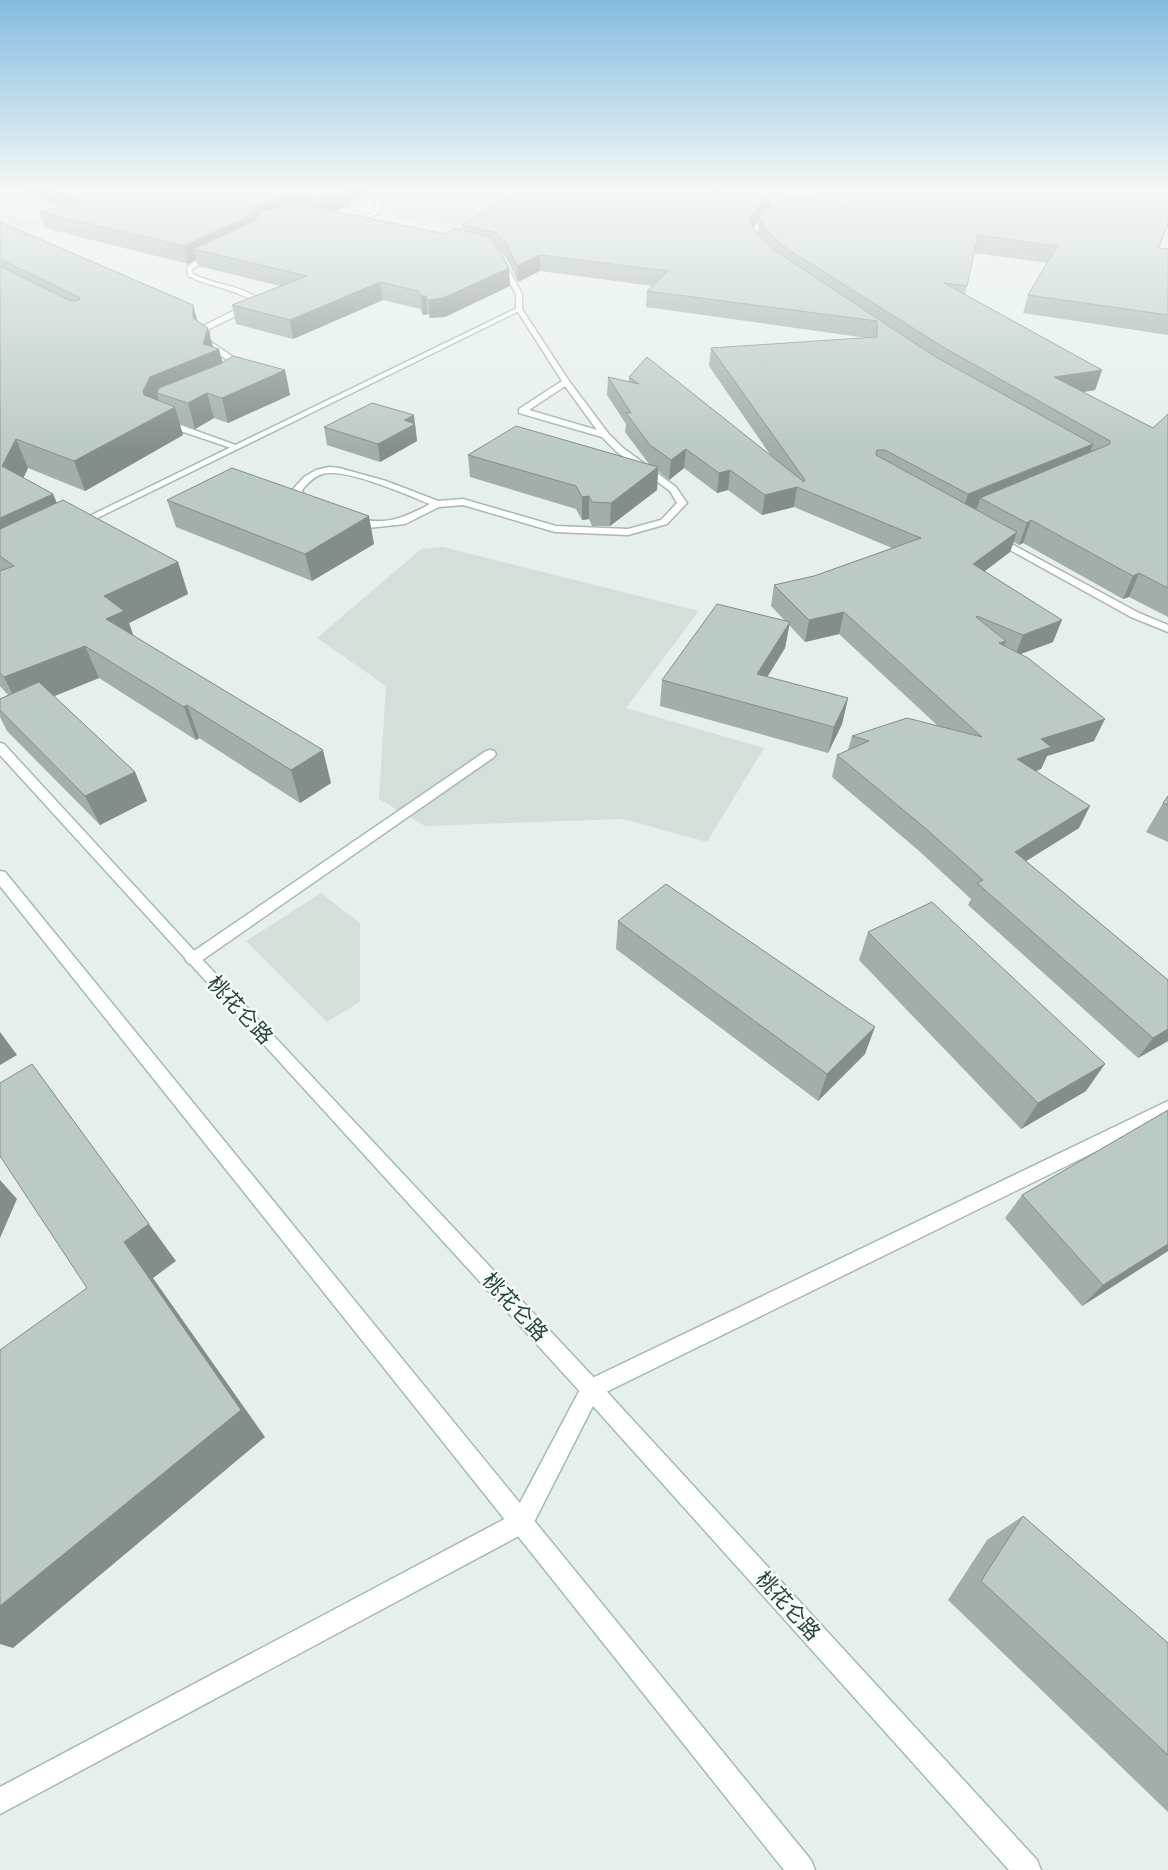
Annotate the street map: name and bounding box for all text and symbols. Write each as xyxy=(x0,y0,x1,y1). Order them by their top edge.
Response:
street label: 桃花仑路 xyxy=(203,970,278,1048)
street label: 桃花仑路 xyxy=(478,1267,553,1345)
street label: 桃花仑路 xyxy=(752,1566,826,1645)

